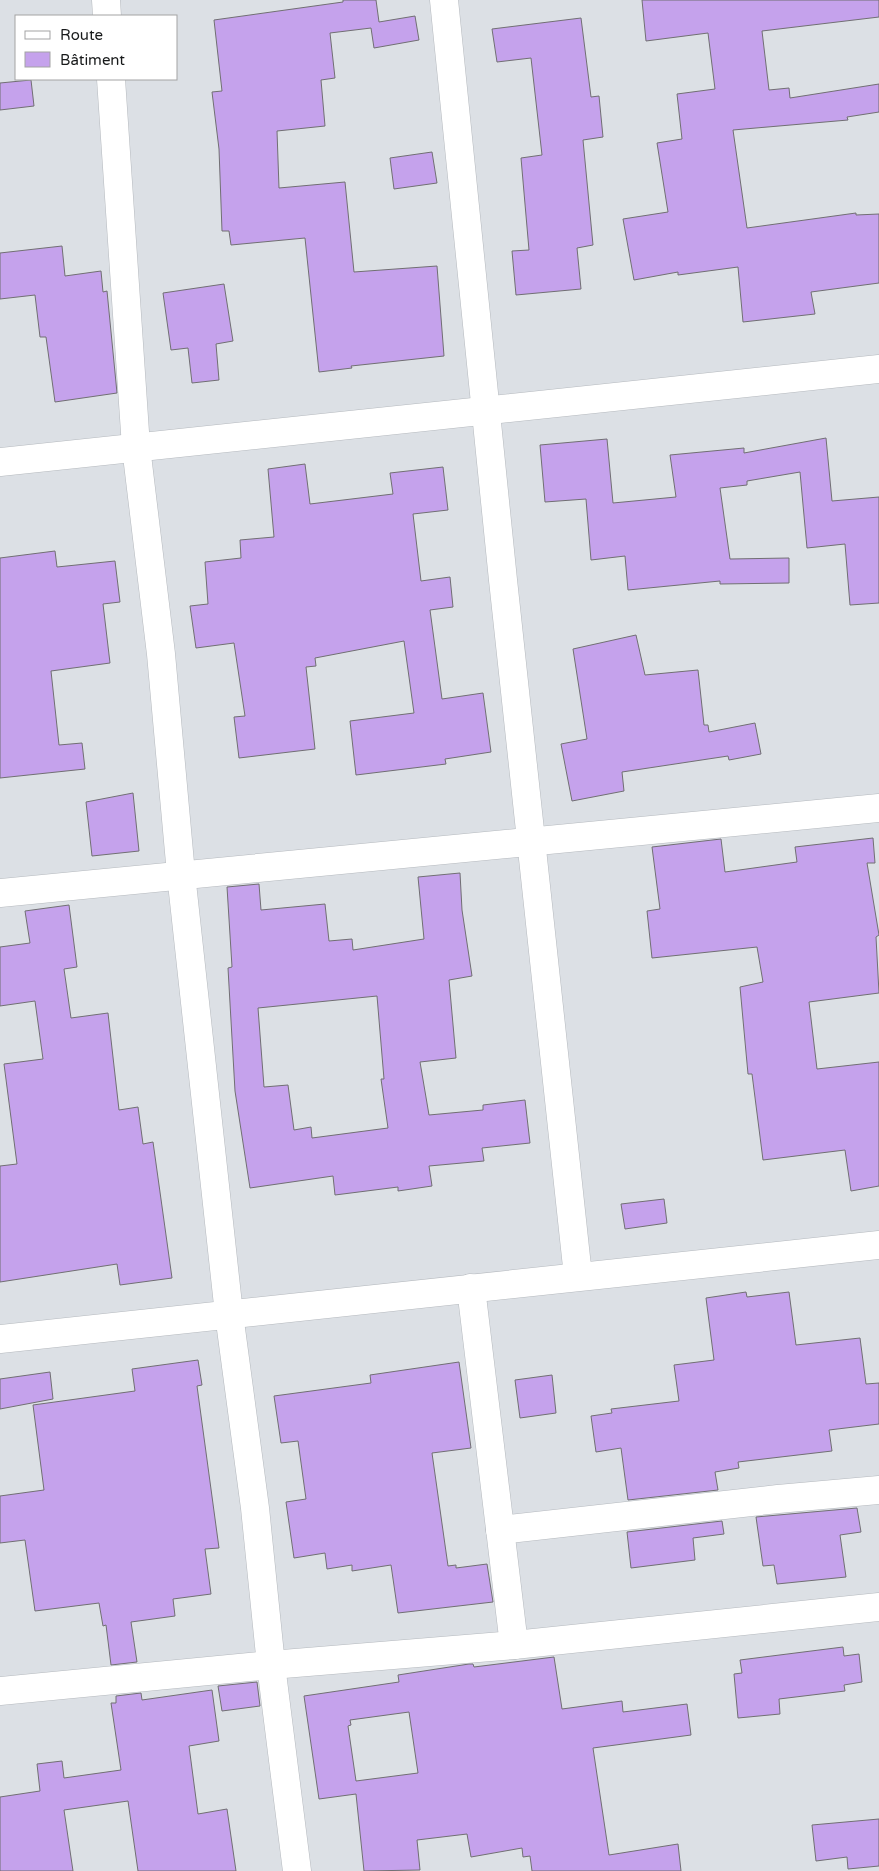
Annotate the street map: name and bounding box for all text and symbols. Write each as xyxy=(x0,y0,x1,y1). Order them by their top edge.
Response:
legend xyxy=(15,15,178,80)
text: Route xyxy=(60,26,103,44)
text: Bâtiment xyxy=(60,51,125,69)

